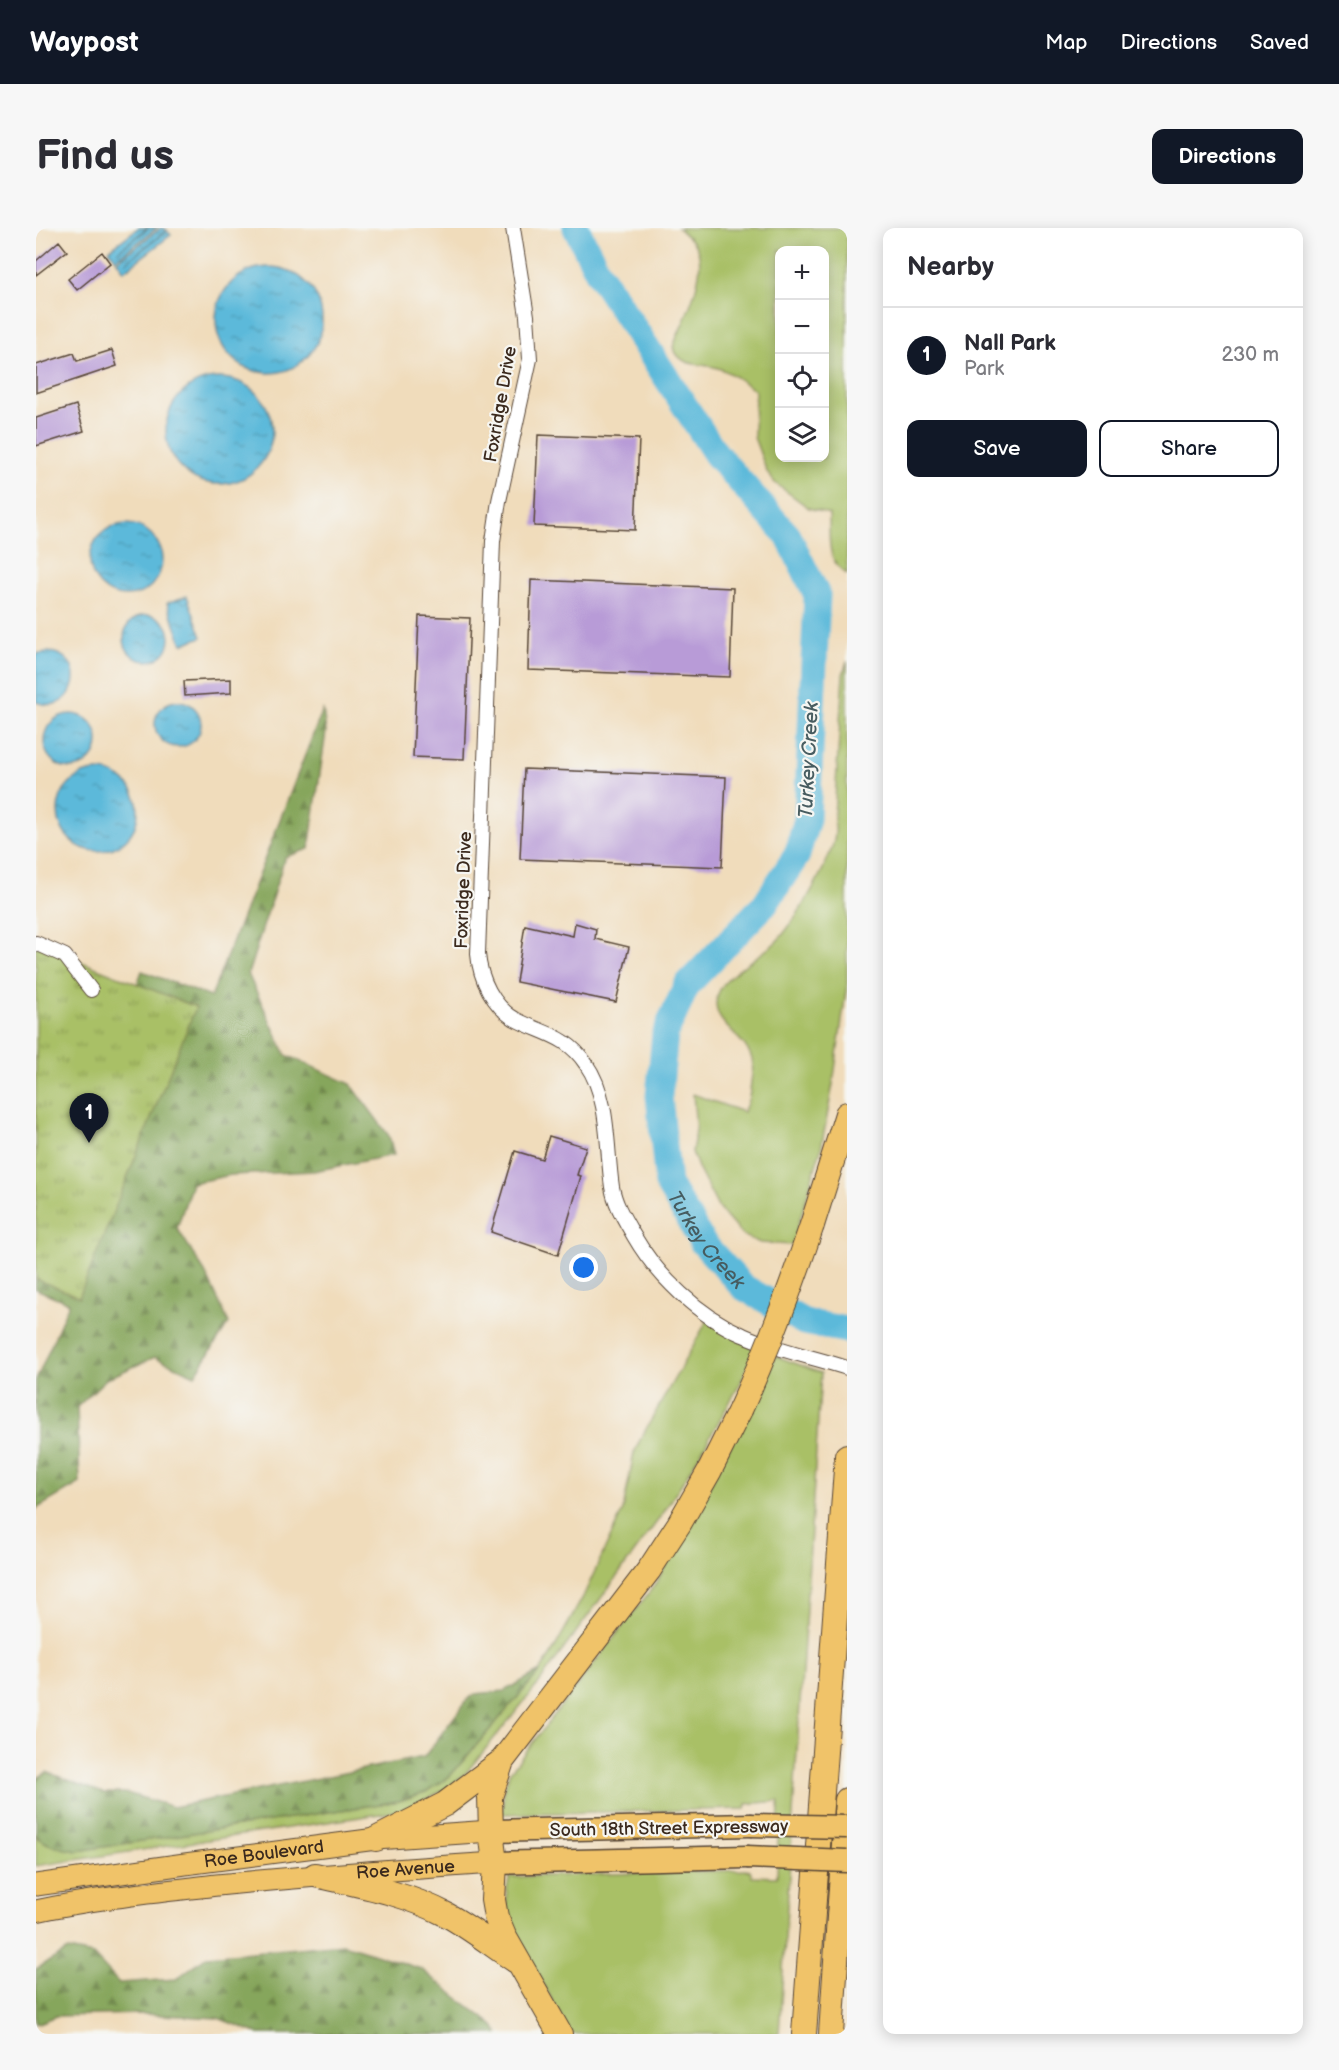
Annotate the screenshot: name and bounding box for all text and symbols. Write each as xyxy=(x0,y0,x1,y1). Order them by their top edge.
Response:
text: Waypost xyxy=(30,26,139,59)
text: Map xyxy=(1045,30,1088,55)
text: Directions xyxy=(1121,30,1217,55)
text: Saved xyxy=(1250,30,1309,55)
button: Directions xyxy=(1152,129,1303,184)
text: Find us xyxy=(36,131,174,182)
map controls xyxy=(775,246,829,462)
button: + xyxy=(775,246,829,300)
text: Nearby xyxy=(907,252,994,283)
button: − xyxy=(775,300,829,354)
text: Nall Park xyxy=(964,330,1056,357)
text: 1 xyxy=(922,343,931,367)
text: 230 m xyxy=(1222,343,1279,367)
street label: Foxridge Drive xyxy=(480,344,521,464)
button: locate xyxy=(775,354,829,408)
text: Park xyxy=(964,357,1004,381)
button: layers xyxy=(775,408,829,462)
button: Save xyxy=(907,420,1087,477)
button: Share xyxy=(1099,420,1279,477)
water label: Turkey Creek xyxy=(794,700,824,819)
street label: Foxridge Drive xyxy=(451,831,476,949)
pin: 1 xyxy=(70,1094,108,1143)
water label: Turkey Creek xyxy=(662,1187,751,1295)
your location xyxy=(569,1253,598,1282)
street label: South 18th Street Expressway xyxy=(550,1816,789,1841)
street label: Roe Boulevard xyxy=(203,1836,325,1872)
street label: Roe Avenue xyxy=(355,1856,456,1884)

